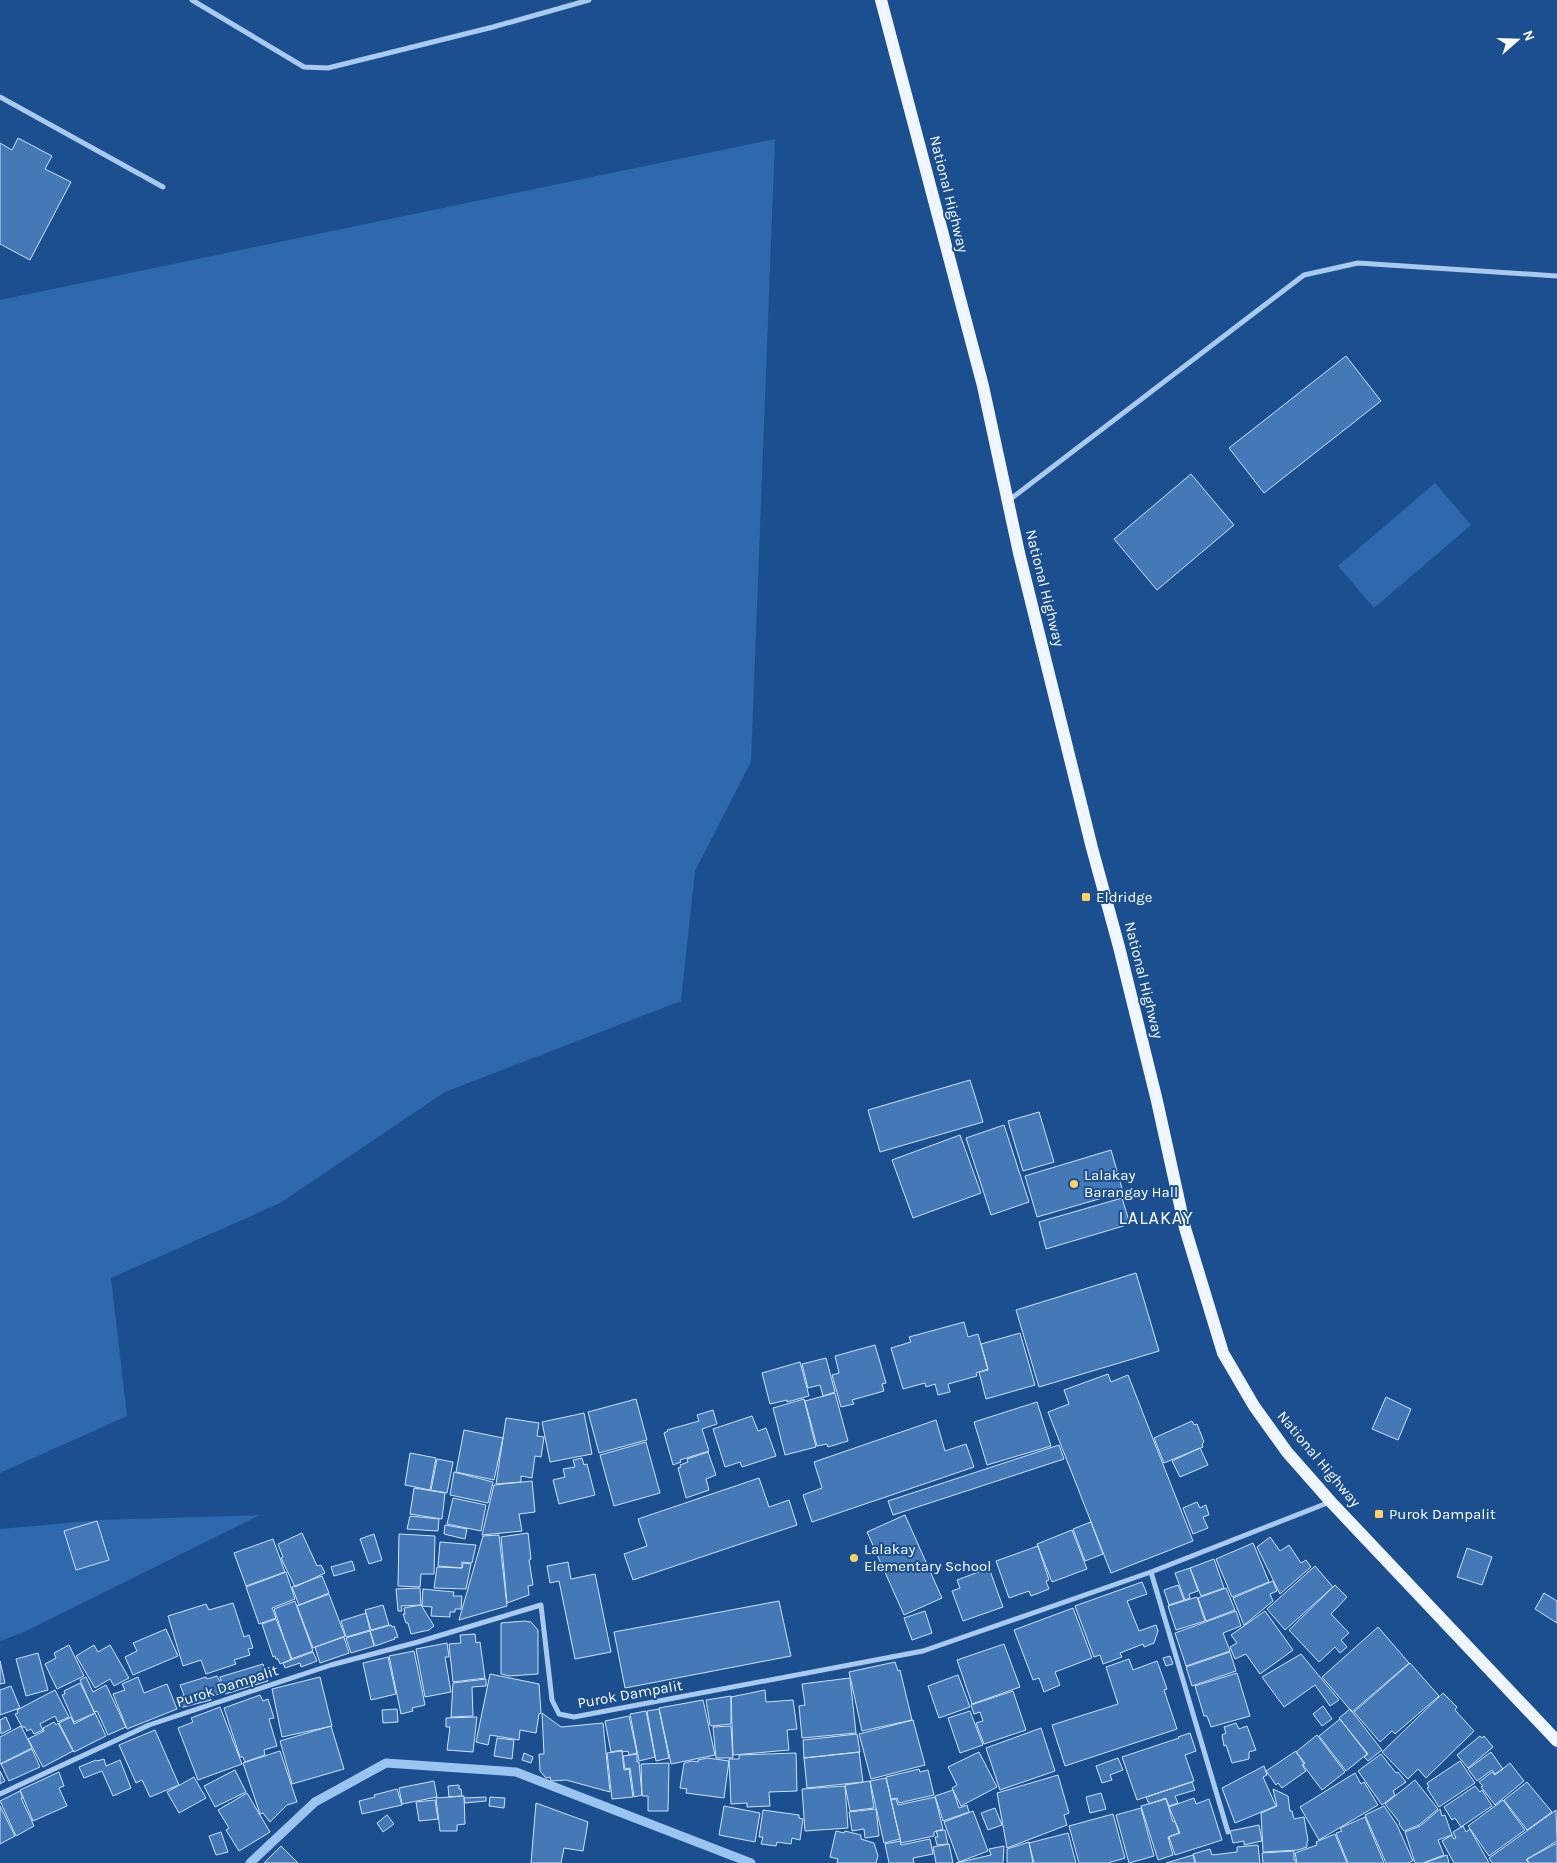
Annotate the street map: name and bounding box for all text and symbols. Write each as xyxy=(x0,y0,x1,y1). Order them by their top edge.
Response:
north arrow xyxy=(1492,15,1542,65)
text: N xyxy=(1519,28,1538,43)
street label: National Highway xyxy=(926,134,972,254)
street label: National Highway xyxy=(1022,528,1068,648)
place label: Eldridge xyxy=(1096,888,1152,906)
marker: Eldridge xyxy=(1080,891,1092,903)
street label: National Highway xyxy=(1121,920,1167,1040)
place label: Lalakay Barangay Hall xyxy=(1084,1166,1178,1201)
marker: Lalakay Barangay Hall xyxy=(1068,1178,1080,1190)
district label: LALAKAY xyxy=(1118,1207,1194,1229)
street label: National Highway xyxy=(1274,1407,1364,1511)
place label: Purok Dampalit xyxy=(1389,1505,1496,1523)
marker: Purok Dampalit xyxy=(1373,1508,1385,1520)
place label: Lalakay Elementary School xyxy=(864,1540,991,1575)
marker: Lalakay Elementary School xyxy=(848,1552,860,1564)
street label: Purok Dampalit xyxy=(174,1661,281,1711)
street label: Purok Dampalit xyxy=(576,1676,684,1712)

